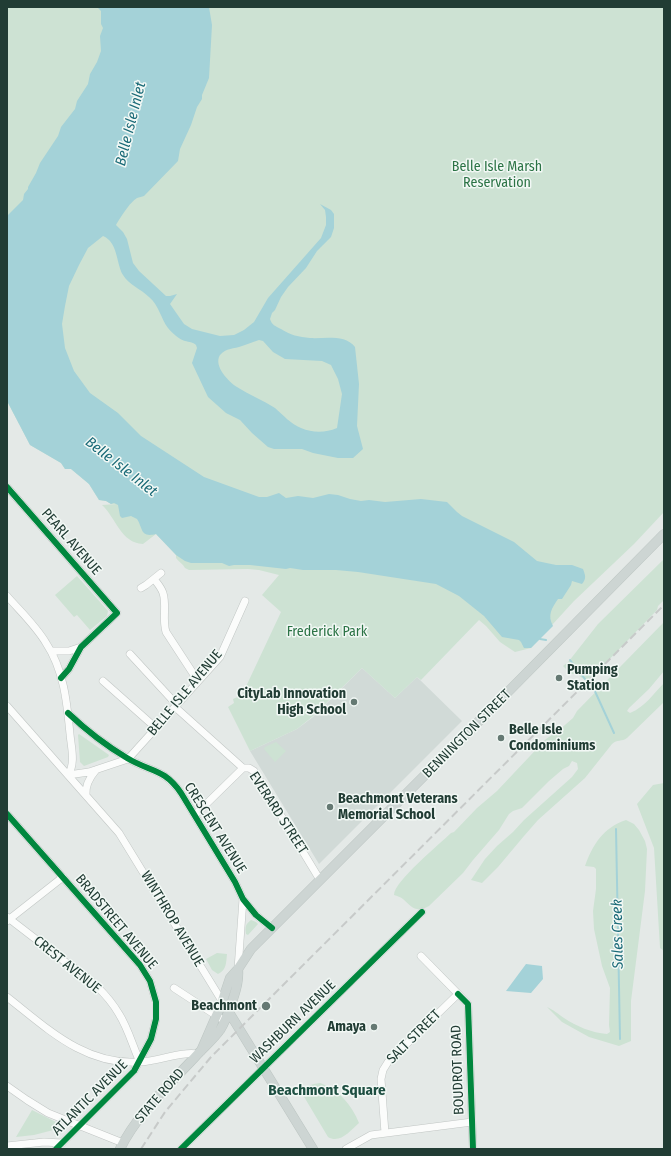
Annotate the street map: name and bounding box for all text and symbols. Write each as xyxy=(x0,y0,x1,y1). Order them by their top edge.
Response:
water label: Belle Isle Inlet xyxy=(112,80,150,168)
park label: Belle Isle Marsh Reservation xyxy=(452,159,542,192)
water label: Belle Isle Inlet xyxy=(82,433,160,501)
street label: PEARL AVENUE xyxy=(38,505,104,579)
park label: Frederick Park xyxy=(287,624,367,640)
street label: BELLE ISLE AVENUE xyxy=(144,646,226,740)
place label: Pumping Station xyxy=(567,662,618,694)
marker: Pumping Station xyxy=(554,673,564,683)
place label: CityLab Innovation High School xyxy=(237,686,346,718)
street label: BENNINGTON STREET xyxy=(419,686,515,782)
marker: CityLab Innovation High School xyxy=(349,697,359,707)
place label: Belle Isle Condominiums xyxy=(509,722,595,754)
marker: Belle Isle Condominiums xyxy=(496,733,506,743)
street label: EVERARD STREET xyxy=(245,769,311,857)
street label: CRESCENT AVENUE xyxy=(180,779,250,877)
place label: Beachmont Veterans Memorial School xyxy=(338,791,458,824)
marker: Beachmont Veterans Memorial School xyxy=(325,802,335,812)
street label: WINTHROP AVENUE xyxy=(137,868,207,970)
street label: BRADSTREET AVENUE xyxy=(71,871,161,973)
water label: Sales Creek xyxy=(608,899,628,969)
street label: CREST AVENUE xyxy=(30,933,104,997)
street label: WASHBURN AVENUE xyxy=(247,977,339,1067)
place label: Beachmont xyxy=(191,998,257,1014)
marker: Beachmont xyxy=(260,1000,272,1012)
street label: SALT STREET xyxy=(384,1007,444,1067)
place label: Amaya xyxy=(328,1019,366,1035)
marker: Amaya xyxy=(369,1022,379,1032)
street label: BOUDROT ROAD xyxy=(448,1025,468,1115)
street label: ATLANTIC AVENUE xyxy=(49,1057,131,1139)
street label: STATE ROAD xyxy=(132,1065,188,1127)
district label: Beachmont Square xyxy=(268,1082,386,1100)

